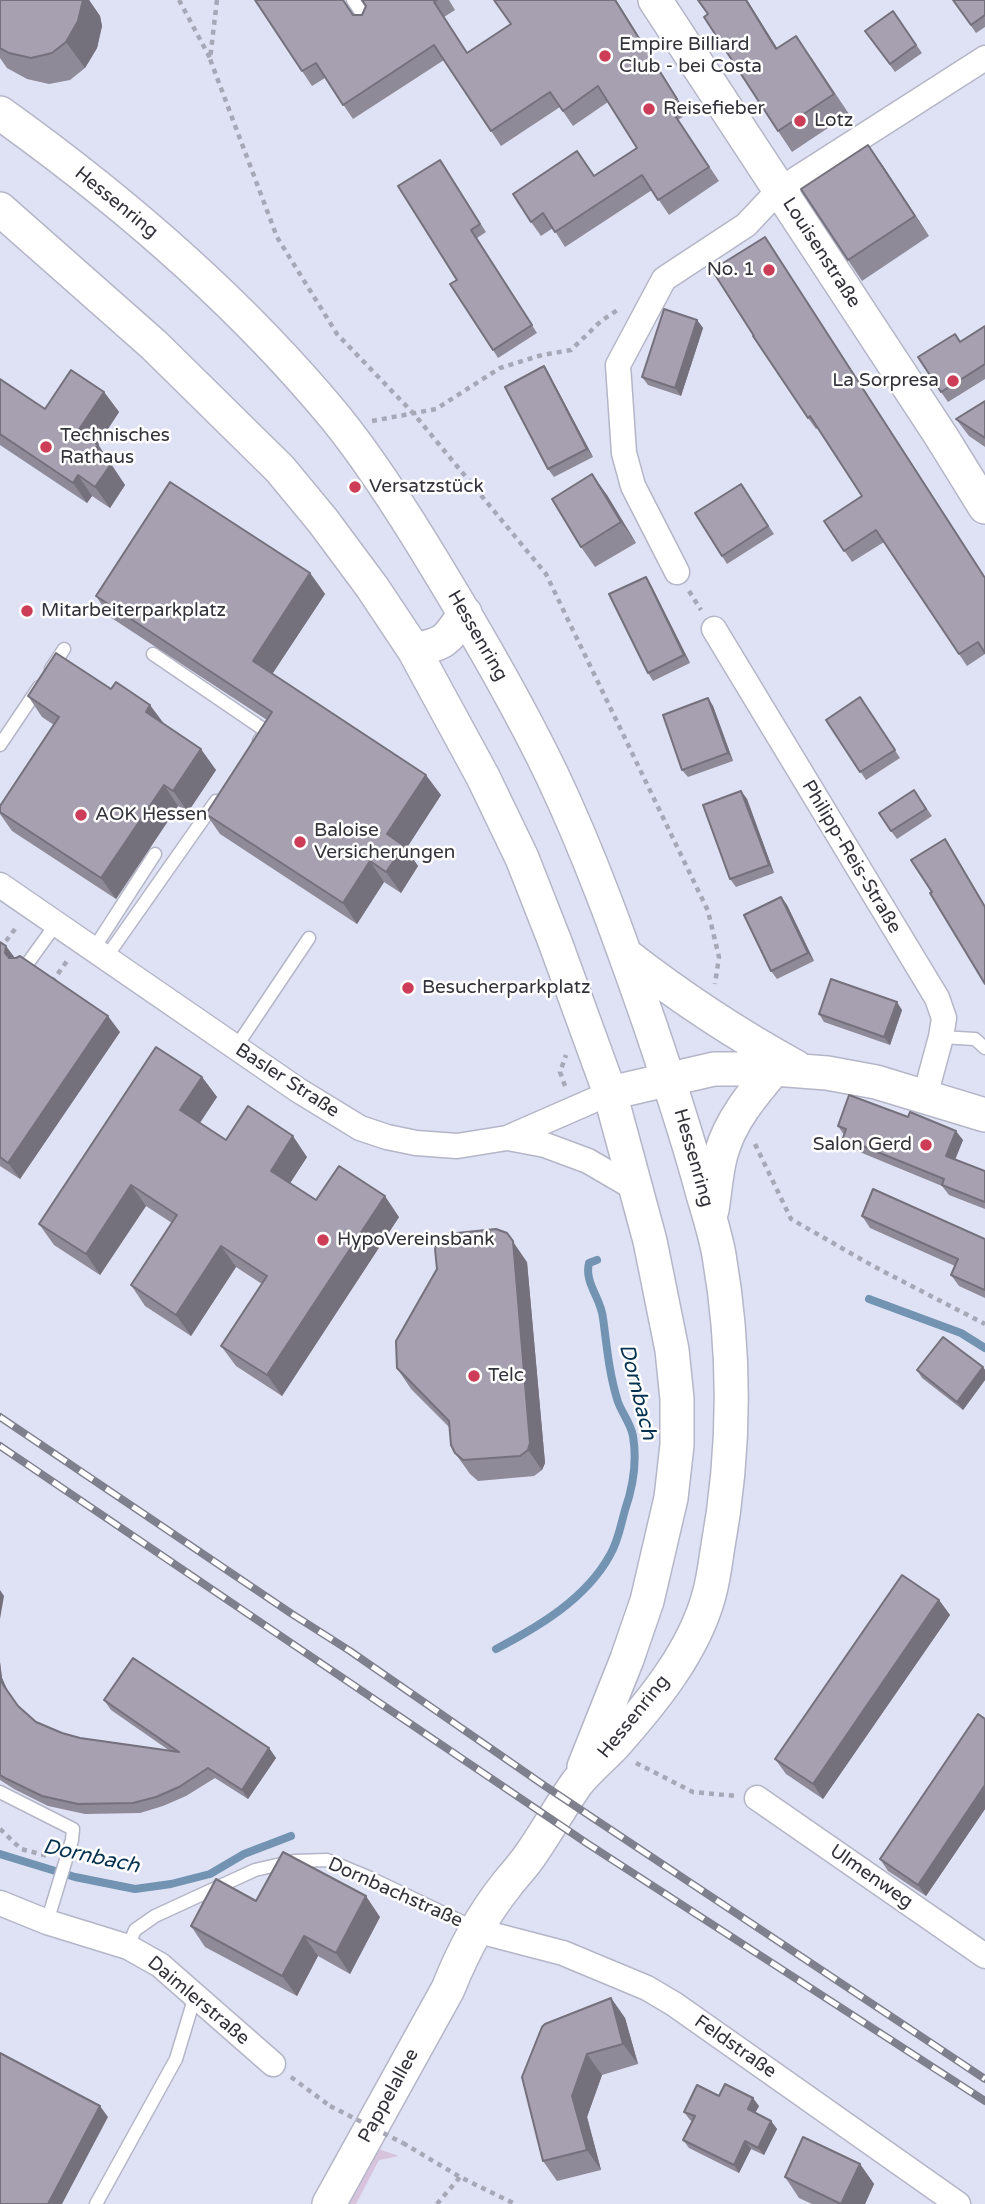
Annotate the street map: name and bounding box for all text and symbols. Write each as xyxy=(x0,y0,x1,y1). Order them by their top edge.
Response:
place label: Empire Billiard Club - bei Costa xyxy=(619,34,762,78)
marker: Empire Billiard Club - bei Costa xyxy=(597,48,613,64)
place label: Reisefieber xyxy=(663,98,765,120)
marker: Reisefieber xyxy=(641,101,657,117)
place label: Lotz xyxy=(814,110,853,132)
marker: Lotz xyxy=(792,113,808,129)
street label: Hessenring xyxy=(70,162,162,244)
street label: Louisenstraße xyxy=(777,194,865,312)
place label: No. 1 xyxy=(707,259,755,281)
marker: No. 1 xyxy=(761,262,777,278)
place label: La Sorpresa xyxy=(832,370,939,392)
marker: La Sorpresa xyxy=(945,373,961,389)
place label: Technisches Rathaus xyxy=(60,425,170,469)
marker: Technisches Rathaus xyxy=(38,439,54,455)
place label: Versatzstück xyxy=(369,476,484,498)
marker: Versatzstück xyxy=(347,479,363,495)
street label: Hessenring xyxy=(442,587,512,685)
place label: Mitarbeiterparkplatz xyxy=(41,600,226,622)
marker: Mitarbeiterparkplatz xyxy=(19,603,35,619)
street label: Philipp-Reis-Straße xyxy=(796,776,906,938)
place label: AOK Hessen xyxy=(95,804,207,826)
marker: AOK Hessen xyxy=(73,807,89,823)
place label: Baloise Versicherungen xyxy=(314,820,455,864)
marker: Baloise Versicherungen xyxy=(292,834,308,850)
place label: Besucherparkplatz xyxy=(422,977,590,999)
marker: Besucherparkplatz xyxy=(400,980,416,996)
street label: Basler Straße xyxy=(231,1039,343,1123)
street label: Hessenring xyxy=(668,1106,718,1210)
place label: Salon Gerd xyxy=(813,1134,912,1156)
marker: Salon Gerd xyxy=(918,1137,934,1153)
place label: HypoVereinsbank xyxy=(337,1229,495,1251)
marker: HypoVereinsbank xyxy=(315,1232,331,1248)
water label: Dornbach xyxy=(613,1341,661,1443)
place label: Telc xyxy=(488,1365,524,1387)
marker: Telc xyxy=(466,1368,482,1384)
street label: Hessenring xyxy=(593,1671,675,1763)
water label: Dornbach xyxy=(40,1834,142,1880)
street label: Ulmenweg xyxy=(825,1840,917,1914)
street label: Dornbachstraße xyxy=(324,1853,466,1933)
street label: Daimlerstraße xyxy=(142,1952,254,2050)
street label: Feldstraße xyxy=(690,2010,780,2084)
street label: Pappelallee xyxy=(354,2045,424,2147)

